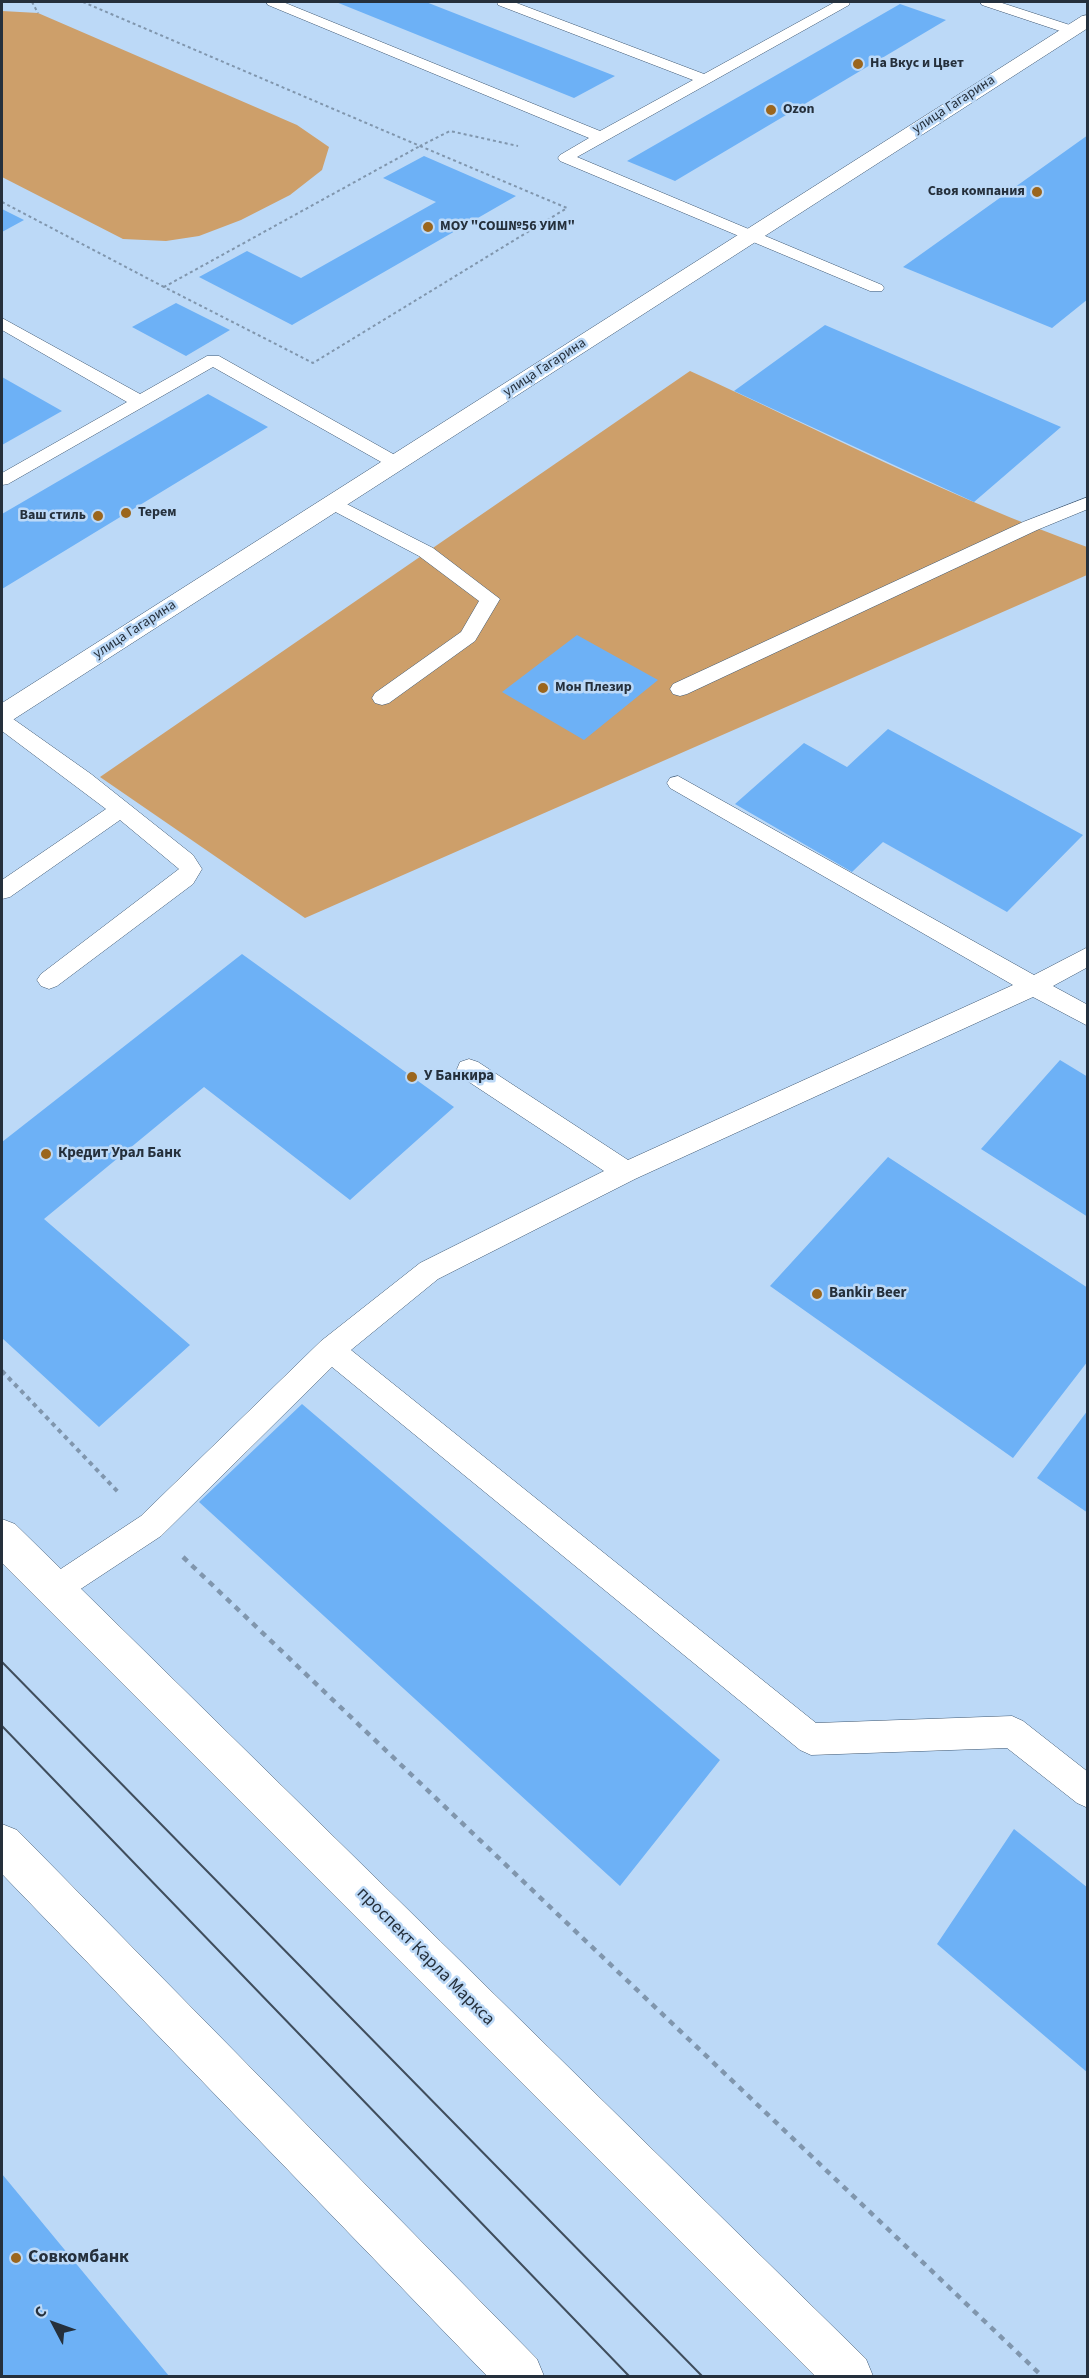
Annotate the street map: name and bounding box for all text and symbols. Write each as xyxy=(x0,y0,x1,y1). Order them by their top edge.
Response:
place label: На Вкус и Цвет xyxy=(870,56,964,72)
marker: На Вкус и Цвет xyxy=(851,57,865,71)
street label: улица Гагарина xyxy=(910,72,998,138)
place label: Ozon xyxy=(783,102,814,118)
marker: Ozon xyxy=(764,103,778,117)
place label: Своя компания xyxy=(928,184,1025,200)
marker: Своя компания xyxy=(1030,185,1044,199)
place label: МОУ "СОШ№56 УИМ" xyxy=(440,219,575,235)
marker: МОУ "СОШ№56 УИМ" xyxy=(421,220,435,234)
street label: улица Гагарина xyxy=(501,335,589,401)
place label: Терем xyxy=(138,505,176,521)
marker: Терем xyxy=(119,506,133,520)
place label: Ваш стиль xyxy=(19,508,86,524)
marker: Ваш стиль xyxy=(91,509,105,523)
street label: улица Гагарина xyxy=(91,597,179,663)
place label: Мон Плезир xyxy=(555,680,632,696)
marker: Мон Плезир xyxy=(536,681,550,695)
place label: У Банкира xyxy=(424,1068,494,1086)
marker: У Банкира xyxy=(405,1070,419,1084)
place label: Кредит Урал Банк xyxy=(58,1145,181,1163)
marker: Кредит Урал Банк xyxy=(39,1147,53,1161)
place label: Bankir Beer xyxy=(829,1285,906,1303)
marker: Bankir Beer xyxy=(810,1287,824,1301)
street label: проспект Карла Маркса xyxy=(351,1883,499,2031)
place label: Совкомбанк xyxy=(28,2247,129,2269)
marker: Совкомбанк xyxy=(9,2251,23,2265)
north arrow xyxy=(24,2294,84,2354)
text: С xyxy=(29,2301,52,2323)

